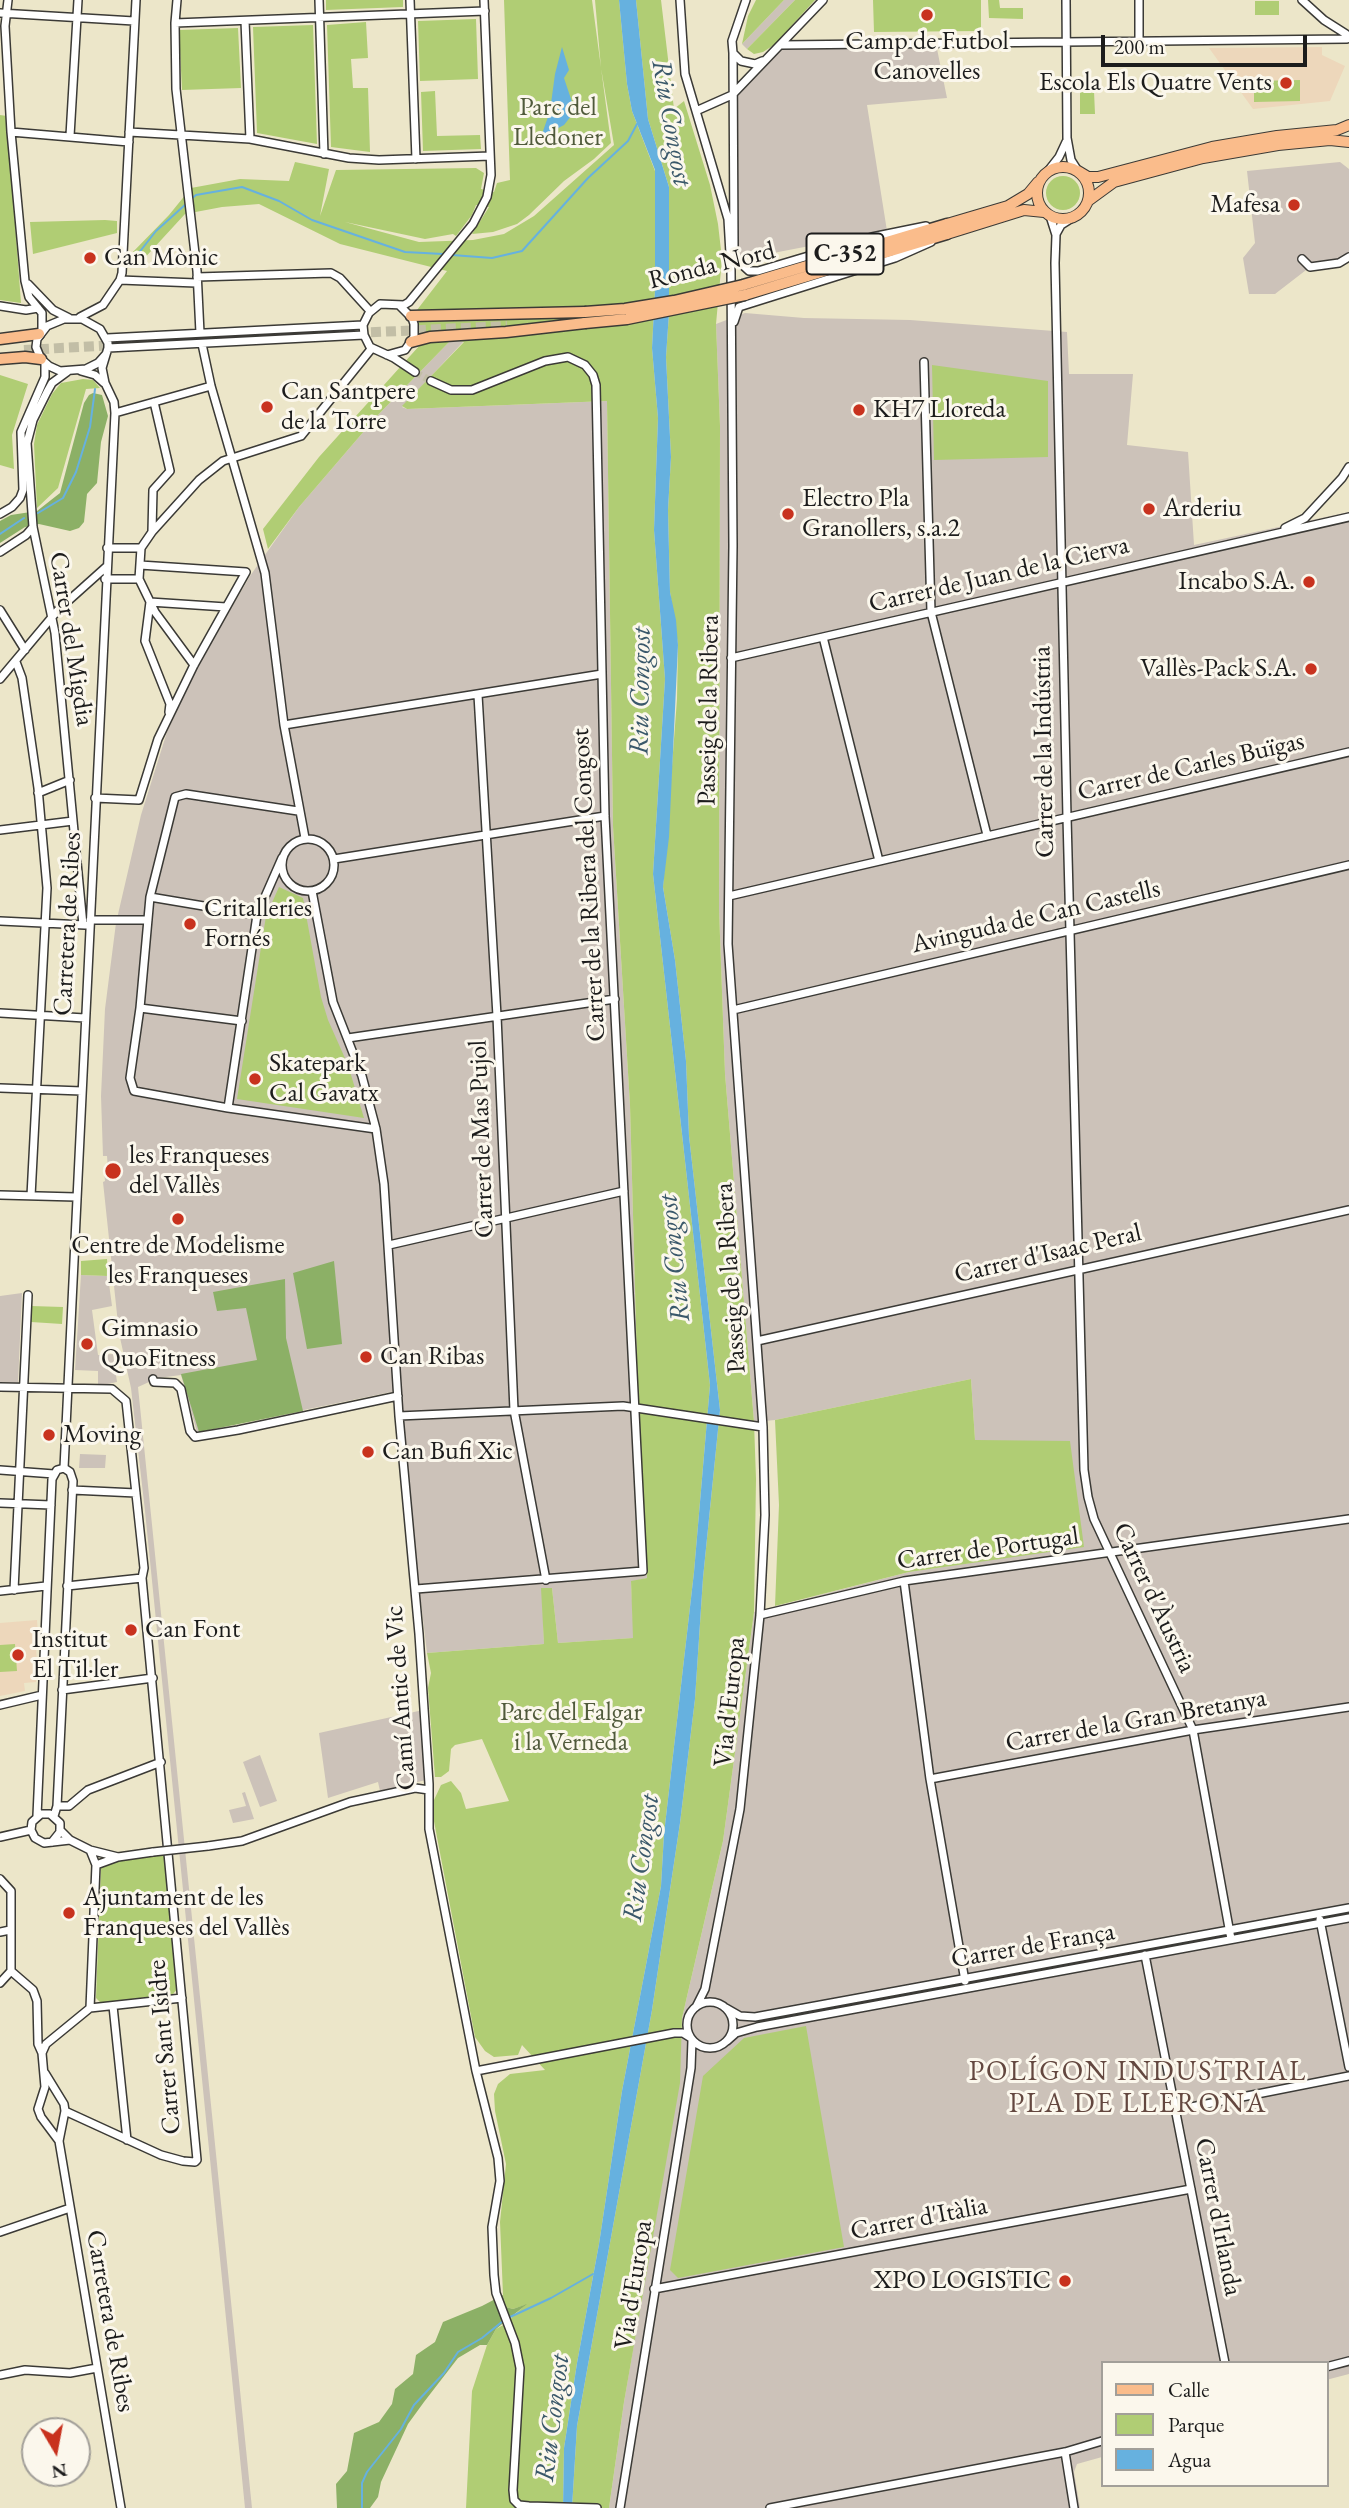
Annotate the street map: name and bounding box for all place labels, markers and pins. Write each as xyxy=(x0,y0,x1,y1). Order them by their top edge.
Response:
marker: Camp de Futbol Canovelles xyxy=(919,7,935,23)
place label: Camp de Futbol Canovelles xyxy=(845,26,1009,88)
place label: Escola Els Quatre Vents xyxy=(1039,67,1272,99)
marker: Escola Els Quatre Vents xyxy=(1278,75,1294,91)
place label: Mafesa xyxy=(1210,189,1280,221)
marker: Mafesa xyxy=(1286,197,1302,213)
place label: Can Mònic xyxy=(104,242,218,274)
marker: Can Mònic xyxy=(82,250,98,266)
place label: Can Santpere de la Torre xyxy=(281,376,416,438)
place label: KH7 Lloreda xyxy=(873,394,1006,426)
marker: Can Santpere de la Torre xyxy=(259,399,275,415)
marker: KH7 Lloreda xyxy=(851,402,867,418)
place label: Electro Pla Granollers, s.a.2 xyxy=(802,483,960,544)
place label: Arderiu xyxy=(1163,493,1242,525)
marker: Arderiu xyxy=(1141,501,1157,517)
marker: Electro Pla Granollers, s.a.2 xyxy=(780,506,796,522)
place label: Incabo S.A. xyxy=(1178,566,1295,598)
marker: Incabo S.A. xyxy=(1301,574,1317,590)
place label: Vallès-Pack S.A. xyxy=(1140,653,1297,685)
marker: Vallès-Pack S.A. xyxy=(1303,661,1319,677)
place label: Critalleries Fornés xyxy=(204,893,312,954)
marker: Critalleries Fornés xyxy=(182,916,198,932)
place label: Skatepark Cal Gavatx xyxy=(269,1048,379,1110)
marker: Skatepark Cal Gavatx xyxy=(247,1071,263,1087)
place label: les Franqueses del Vallès xyxy=(129,1140,269,1202)
marker: les Franqueses del Vallès xyxy=(103,1161,123,1181)
marker: Centre de Modelisme les Franqueses xyxy=(170,1211,186,1227)
place label: Centre de Modelisme les Franqueses xyxy=(71,1230,285,1292)
place label: Gimnasio QuoFitness xyxy=(101,1313,216,1374)
marker: Gimnasio QuoFitness xyxy=(79,1336,95,1352)
place label: Can Ribas xyxy=(380,1341,484,1373)
marker: Can Ribas xyxy=(358,1349,374,1365)
place label: Moving xyxy=(63,1419,141,1451)
marker: Moving xyxy=(41,1427,57,1443)
place label: Can Bufi Xic xyxy=(382,1436,513,1468)
marker: Can Bufi Xic xyxy=(360,1444,376,1460)
place label: Can Font xyxy=(145,1614,240,1646)
marker: Can Font xyxy=(123,1622,139,1638)
place label: Institut El Til·ler xyxy=(32,1624,118,1686)
marker: Institut El Til·ler xyxy=(10,1647,26,1663)
place label: Ajuntament de les Franqueses del Vallès xyxy=(83,1882,290,1944)
marker: Ajuntament de les Franqueses del Vallès xyxy=(61,1905,77,1921)
place label: XPO LOGISTIC xyxy=(874,2265,1051,2297)
marker: XPO LOGISTIC xyxy=(1057,2273,1073,2289)

